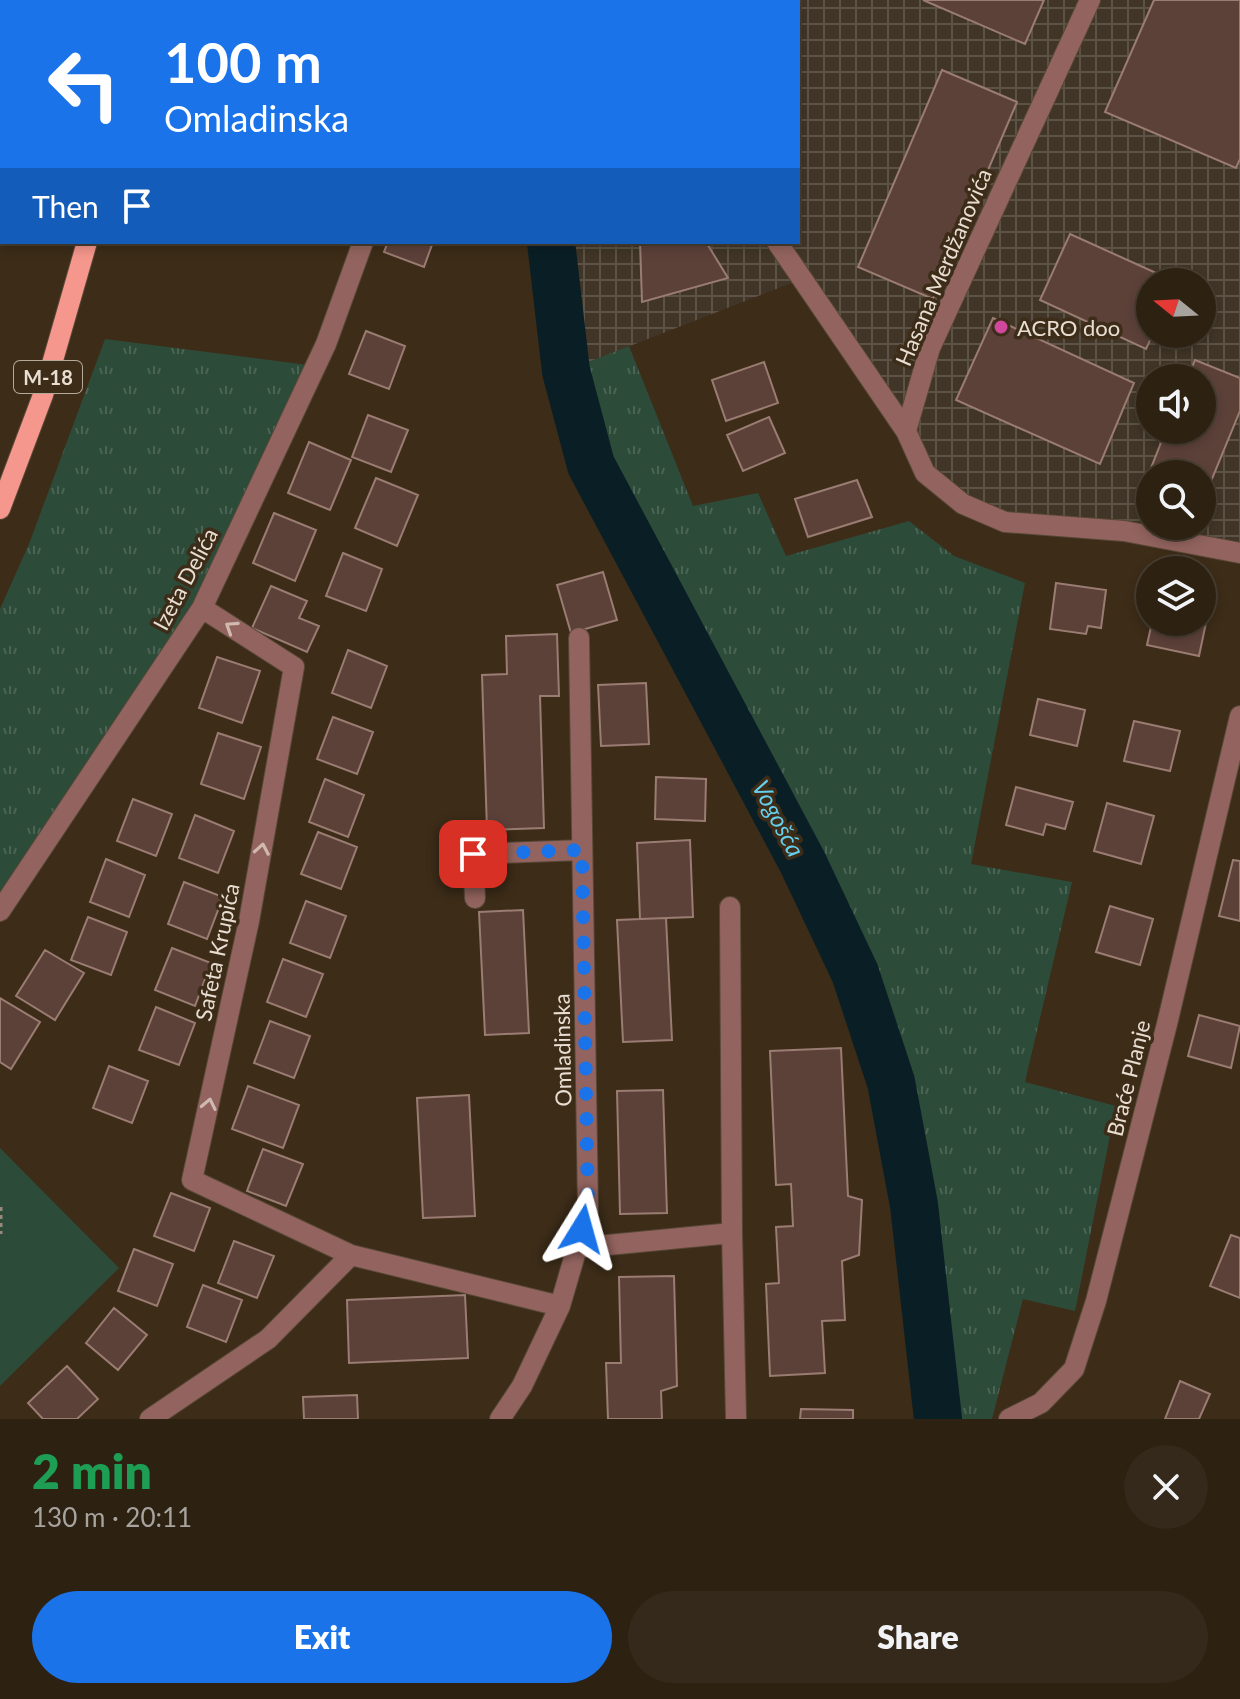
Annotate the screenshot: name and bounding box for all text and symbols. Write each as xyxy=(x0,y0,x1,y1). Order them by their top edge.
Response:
text: 100 m xyxy=(164,28,322,95)
icon: left xyxy=(32,32,136,136)
text: Omladinska xyxy=(164,96,349,140)
street label: Hasana Merdžanovića xyxy=(889,164,997,370)
icon: arrive xyxy=(115,184,159,228)
text: Then xyxy=(32,188,99,224)
north arrow xyxy=(1136,268,1216,348)
map controls xyxy=(1136,268,1216,636)
place label: ACRO doo xyxy=(1017,314,1120,341)
marker: ACRO doo xyxy=(992,318,1010,336)
road number: M-18 xyxy=(14,361,82,393)
button: sound xyxy=(1136,364,1216,444)
button: search xyxy=(1136,460,1216,540)
street label: Izeta Delića xyxy=(147,523,223,635)
button: layers xyxy=(1136,556,1216,636)
one-way arrow xyxy=(225,621,240,636)
water label: Vogošća xyxy=(747,775,811,861)
pin xyxy=(439,820,507,888)
icon: arrive xyxy=(451,832,495,876)
one-way arrow xyxy=(252,842,269,856)
street label: Safeta Krupića xyxy=(189,881,245,1023)
street label: Omladinska xyxy=(548,993,576,1107)
street label: Braće Planje xyxy=(1101,1017,1155,1139)
one-way arrow xyxy=(200,1097,217,1111)
position arrow xyxy=(540,1187,624,1271)
text: 2 min xyxy=(32,1442,152,1499)
button: close xyxy=(1124,1445,1208,1529)
text: 130 m · 20:11 xyxy=(32,1501,192,1533)
button: Exit xyxy=(32,1591,612,1683)
button: Share xyxy=(628,1591,1208,1683)

